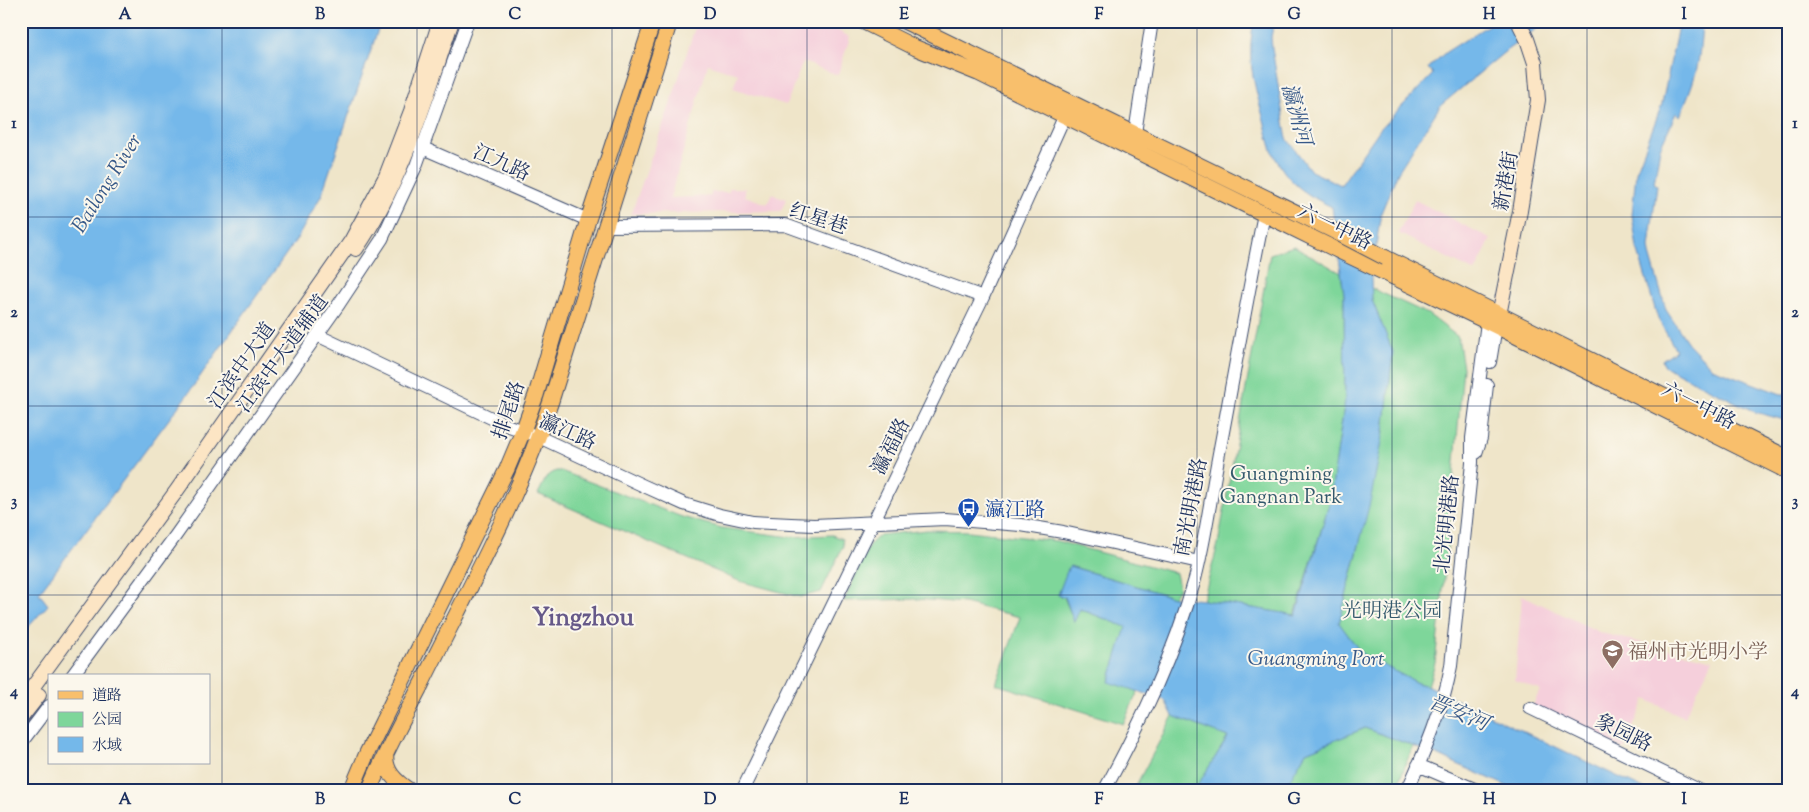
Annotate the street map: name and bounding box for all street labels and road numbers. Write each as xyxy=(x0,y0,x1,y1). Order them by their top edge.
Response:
street label: 江九路 xyxy=(468,139,534,190)
street label: 新港街 xyxy=(1488,149,1527,213)
street label: 红星巷 xyxy=(785,197,851,243)
street label: 六一中路 xyxy=(1292,198,1376,259)
street label: 江滨中大道辅道 xyxy=(231,289,333,417)
street label: 江滨中大道 xyxy=(202,317,280,413)
street label: 六一中路 xyxy=(1656,376,1740,438)
street label: 排尾路 xyxy=(487,378,534,444)
street label: 瀛江路 xyxy=(534,408,600,459)
street label: 瀛福路 xyxy=(866,414,919,480)
street label: 南光明港路 xyxy=(1169,456,1216,559)
street label: 北光明港路 xyxy=(1429,473,1468,576)
street label: 象园路 xyxy=(1590,708,1656,760)

